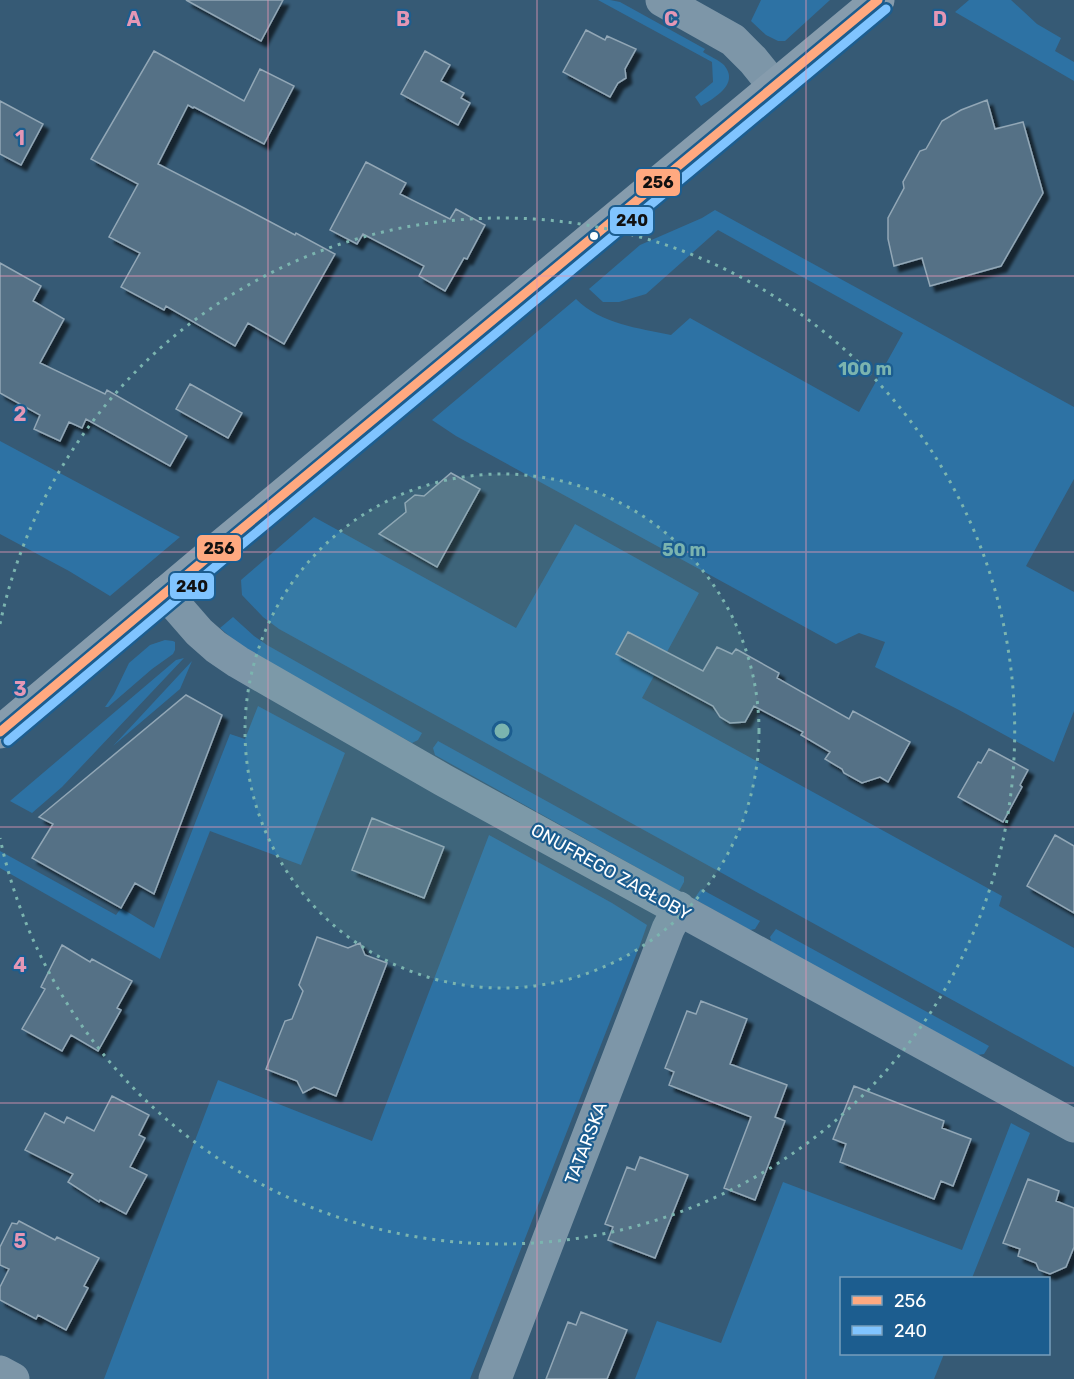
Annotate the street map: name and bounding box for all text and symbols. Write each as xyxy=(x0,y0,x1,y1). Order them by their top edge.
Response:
text: A xyxy=(127,7,142,31)
text: B xyxy=(396,7,410,31)
text: C xyxy=(664,7,678,31)
text: D xyxy=(933,7,947,31)
text: 1 xyxy=(15,126,25,150)
line badge: 256 xyxy=(635,168,681,197)
text: 256 xyxy=(642,173,674,192)
line badge: 240 xyxy=(609,206,654,235)
text: 240 xyxy=(616,211,648,230)
unlabelled marker xyxy=(588,230,600,242)
text: 100 m xyxy=(838,358,892,380)
text: 2 xyxy=(14,402,27,426)
line badge: 256 xyxy=(196,534,242,562)
text: 256 xyxy=(203,539,235,558)
text: 50 m xyxy=(662,539,706,561)
line badge: 240 xyxy=(169,572,215,600)
text: 240 xyxy=(176,577,208,596)
text: 3 xyxy=(13,677,27,701)
centre of rings xyxy=(492,721,512,741)
street label: ONUFREGO ZAGŁOBY xyxy=(527,819,695,925)
text: 4 xyxy=(13,953,27,977)
street label: TATARSKA xyxy=(560,1099,612,1187)
text: 5 xyxy=(14,1229,27,1253)
legend xyxy=(840,1277,1050,1355)
text: 256 xyxy=(894,1290,926,1312)
text: 240 xyxy=(894,1320,927,1342)

